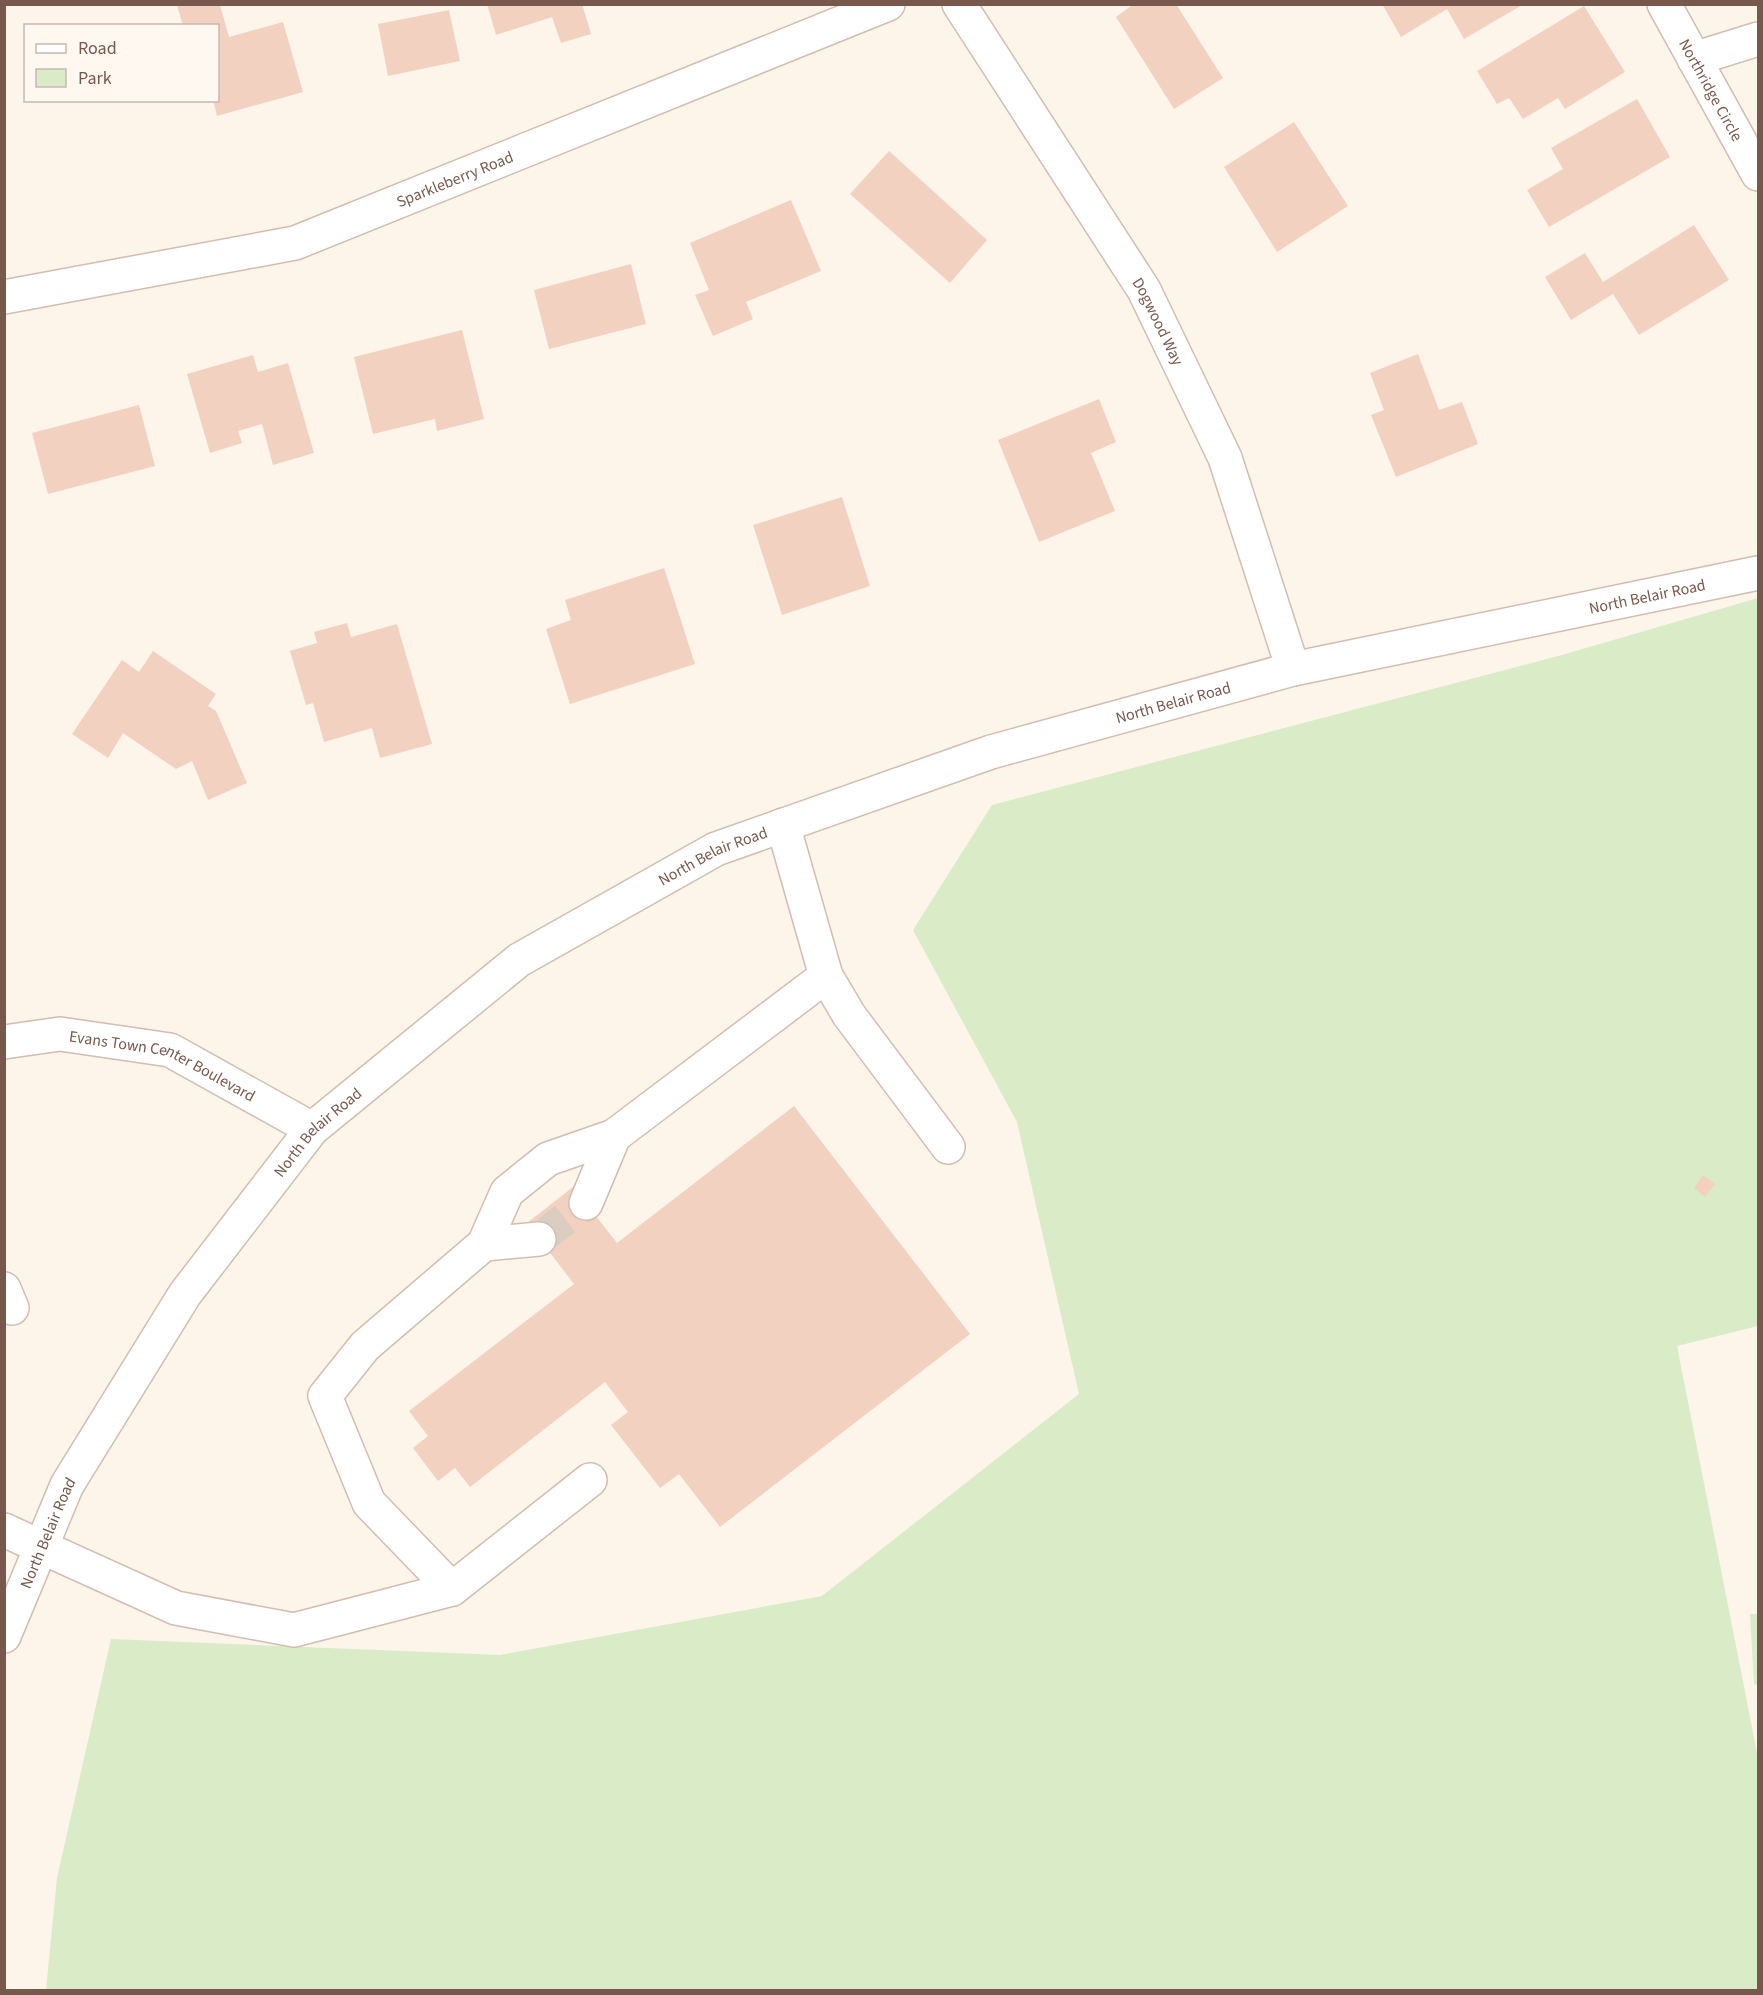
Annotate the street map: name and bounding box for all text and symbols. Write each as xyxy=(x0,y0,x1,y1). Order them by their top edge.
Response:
legend xyxy=(24,24,219,102)
street label: Northridge Circle xyxy=(1673,35,1748,145)
text: Road xyxy=(78,36,117,61)
text: Park xyxy=(78,66,112,91)
street label: Sparkleberry Road xyxy=(393,146,517,213)
street label: Dogwood Way xyxy=(1127,273,1189,370)
street label: North Belair Road xyxy=(1587,574,1708,620)
street label: North Belair Road xyxy=(1113,677,1233,729)
street label: North Belair Road xyxy=(654,822,771,891)
street label: Evans Town Center Boulevard xyxy=(68,1025,259,1107)
street label: North Belair Road xyxy=(269,1083,367,1182)
street label: North Belair Road xyxy=(15,1473,81,1592)

